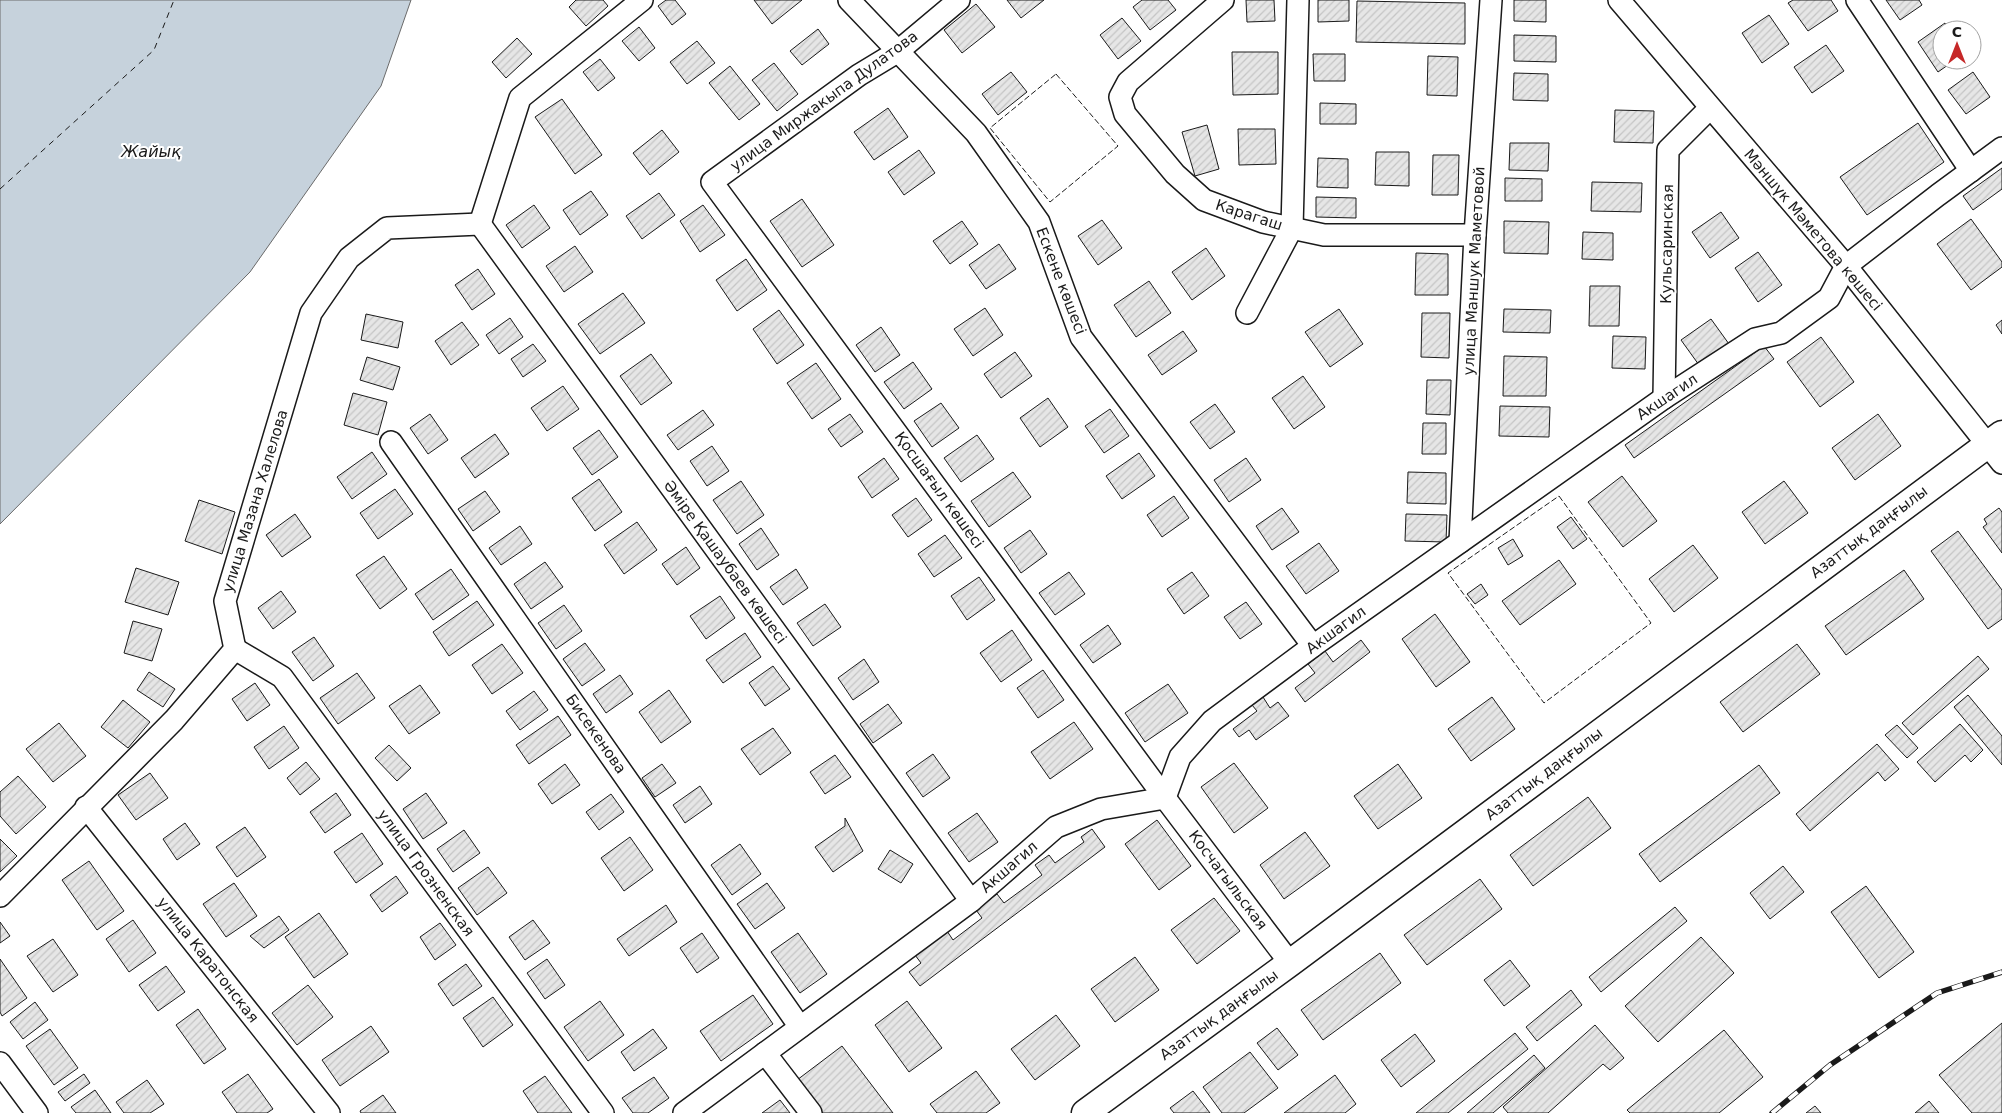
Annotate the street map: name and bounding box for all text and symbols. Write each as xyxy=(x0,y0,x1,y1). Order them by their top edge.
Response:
north arrow xyxy=(1932,20,1982,70)
text: С xyxy=(1952,24,1962,40)
street label: улица Миржакыпа Дулатова xyxy=(727,27,921,175)
water label: Жайық xyxy=(120,142,181,161)
street label: Мәншүк Мәметова көшесі xyxy=(1740,146,1886,314)
street label: улица Маншук Маметовой xyxy=(1460,166,1488,376)
street label: Кульсаринская xyxy=(1657,184,1677,304)
street label: Карагаш xyxy=(1213,196,1285,234)
street label: Ескене көшесі xyxy=(1032,225,1090,337)
street label: Акшагил xyxy=(1633,370,1701,424)
street label: улица Мазана Халелова xyxy=(219,407,291,595)
street label: Қосшағыл көшесі xyxy=(891,428,987,552)
street label: Әміре Қашаубаев көшесі xyxy=(660,477,790,647)
street label: Азаттық даңғылы xyxy=(1807,482,1931,582)
street label: Акшагил xyxy=(1303,602,1369,658)
street label: Бисекенова xyxy=(562,691,630,777)
street label: Азаттық даңғылы xyxy=(1482,724,1606,824)
street label: улица Грозненская xyxy=(374,806,478,940)
street label: Косчагыльская xyxy=(1185,827,1271,933)
street label: Акшагил xyxy=(977,837,1041,897)
street label: улица Каратонская xyxy=(153,894,263,1026)
street label: Азаттық даңғылы xyxy=(1156,966,1282,1064)

